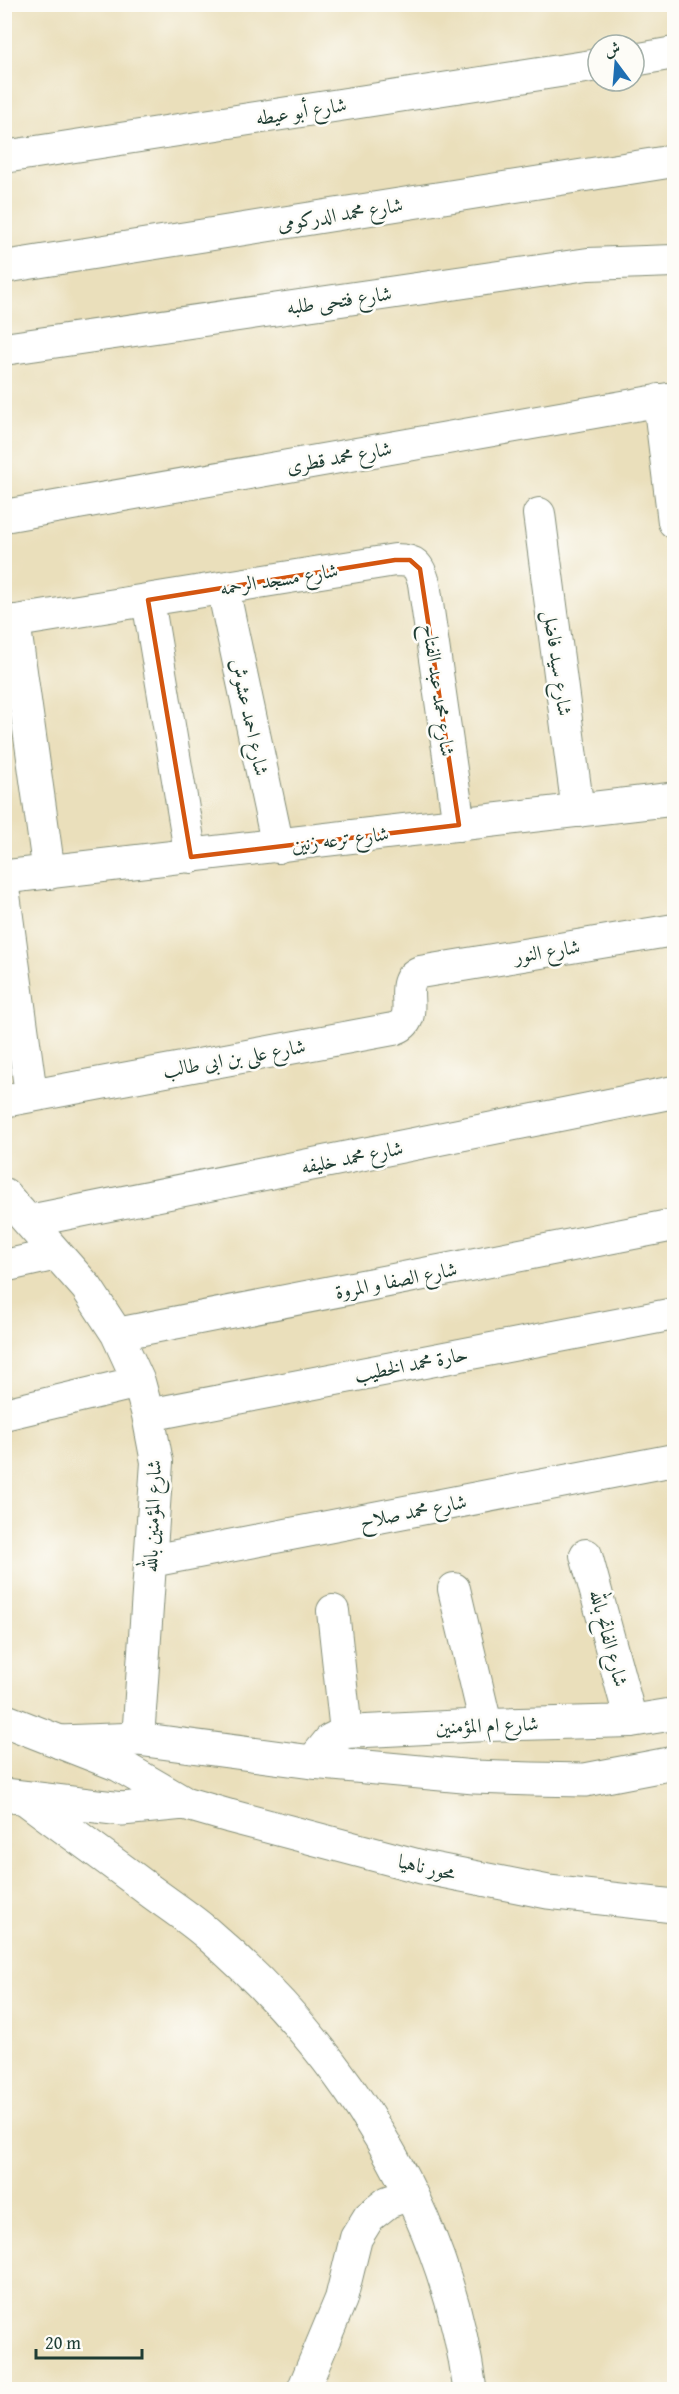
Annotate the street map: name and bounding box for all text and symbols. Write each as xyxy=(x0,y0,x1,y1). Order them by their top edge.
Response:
north arrow xyxy=(586,33,646,93)
text: ش xyxy=(601,35,623,62)
street label: شارع أبو عيطه xyxy=(253,89,349,136)
street label: شارع محمد الدركومى xyxy=(275,189,405,242)
street label: شارع فتحى طلبه xyxy=(284,278,394,325)
street label: شارع محمد قطرى xyxy=(284,433,395,484)
street label: شارع مسجد الرحمه xyxy=(218,555,341,606)
street label: شارع سيد فاضل xyxy=(533,608,580,718)
street label: شارع محمد عبد الفتاح xyxy=(412,622,463,759)
street label: شارع احمد عشوش xyxy=(220,655,277,779)
street label: شارع ترعه زنين xyxy=(289,818,391,863)
street label: شارع النور xyxy=(510,931,583,974)
street label: شارع على بن ابى طالب xyxy=(160,1031,308,1088)
street label: شارع محمد خليفه xyxy=(298,1132,406,1185)
street label: شارع الصفا و المروة xyxy=(332,1253,460,1310)
street label: حارة محمد الخطيب xyxy=(351,1338,470,1389)
street label: شارع المؤمنين بالله xyxy=(135,1459,172,1573)
street label: شارع محمد صلاح xyxy=(357,1486,470,1539)
street label: شارع الفاتح بالله xyxy=(579,1586,636,1691)
street label: شارع ام المؤمنين xyxy=(435,1708,539,1745)
street label: محور ناهيا xyxy=(395,1846,459,1887)
scale bar xyxy=(36,2322,142,2360)
text: 20 m xyxy=(45,2329,81,2356)

